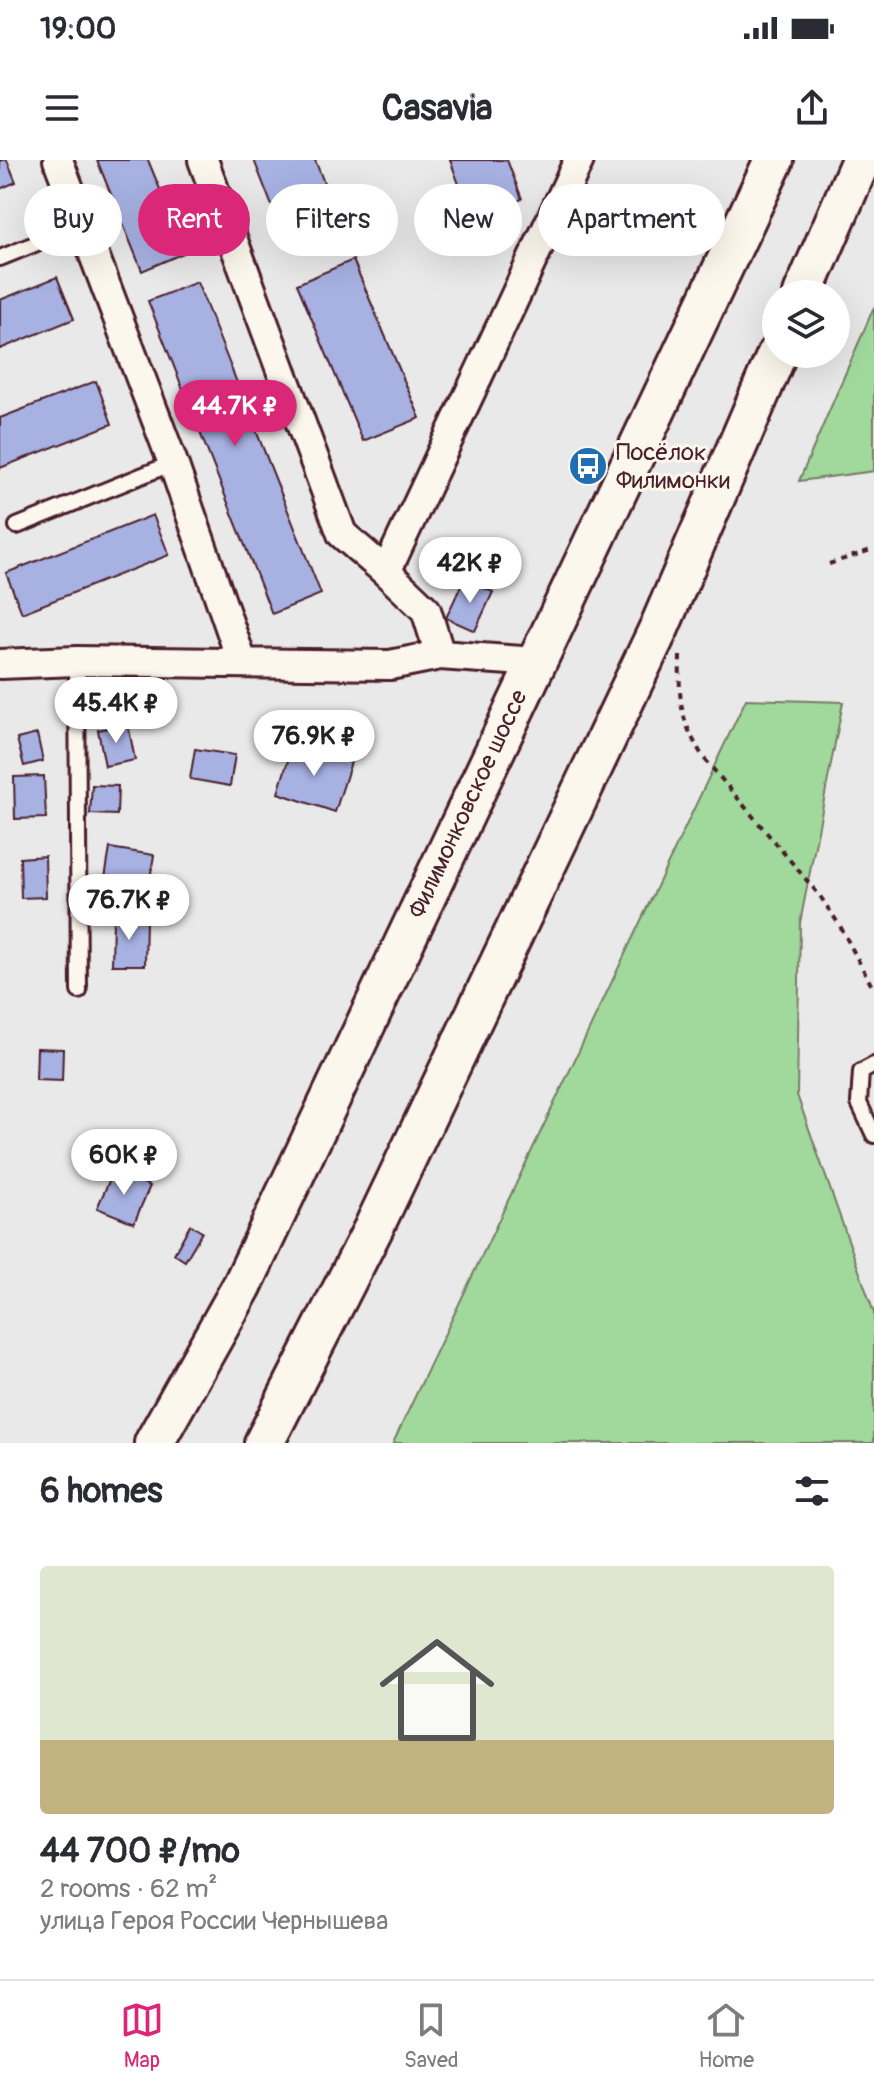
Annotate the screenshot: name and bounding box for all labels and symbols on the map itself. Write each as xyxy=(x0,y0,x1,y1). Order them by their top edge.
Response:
pin: 44.7K ₽ xyxy=(161,380,309,448)
place label: Посёлок Филимонки xyxy=(616,438,730,495)
bus stop icon: Посёлок Филимонки xyxy=(567,445,609,487)
pin: 42K ₽ xyxy=(414,537,526,605)
pin: 45.4K ₽ xyxy=(42,677,190,745)
street label: Филимонковское шоссе xyxy=(402,685,534,923)
pin: 76.9K ₽ xyxy=(240,710,388,778)
pin: 76.7K ₽ xyxy=(55,874,203,942)
pin: 60K ₽ xyxy=(68,1129,180,1197)

